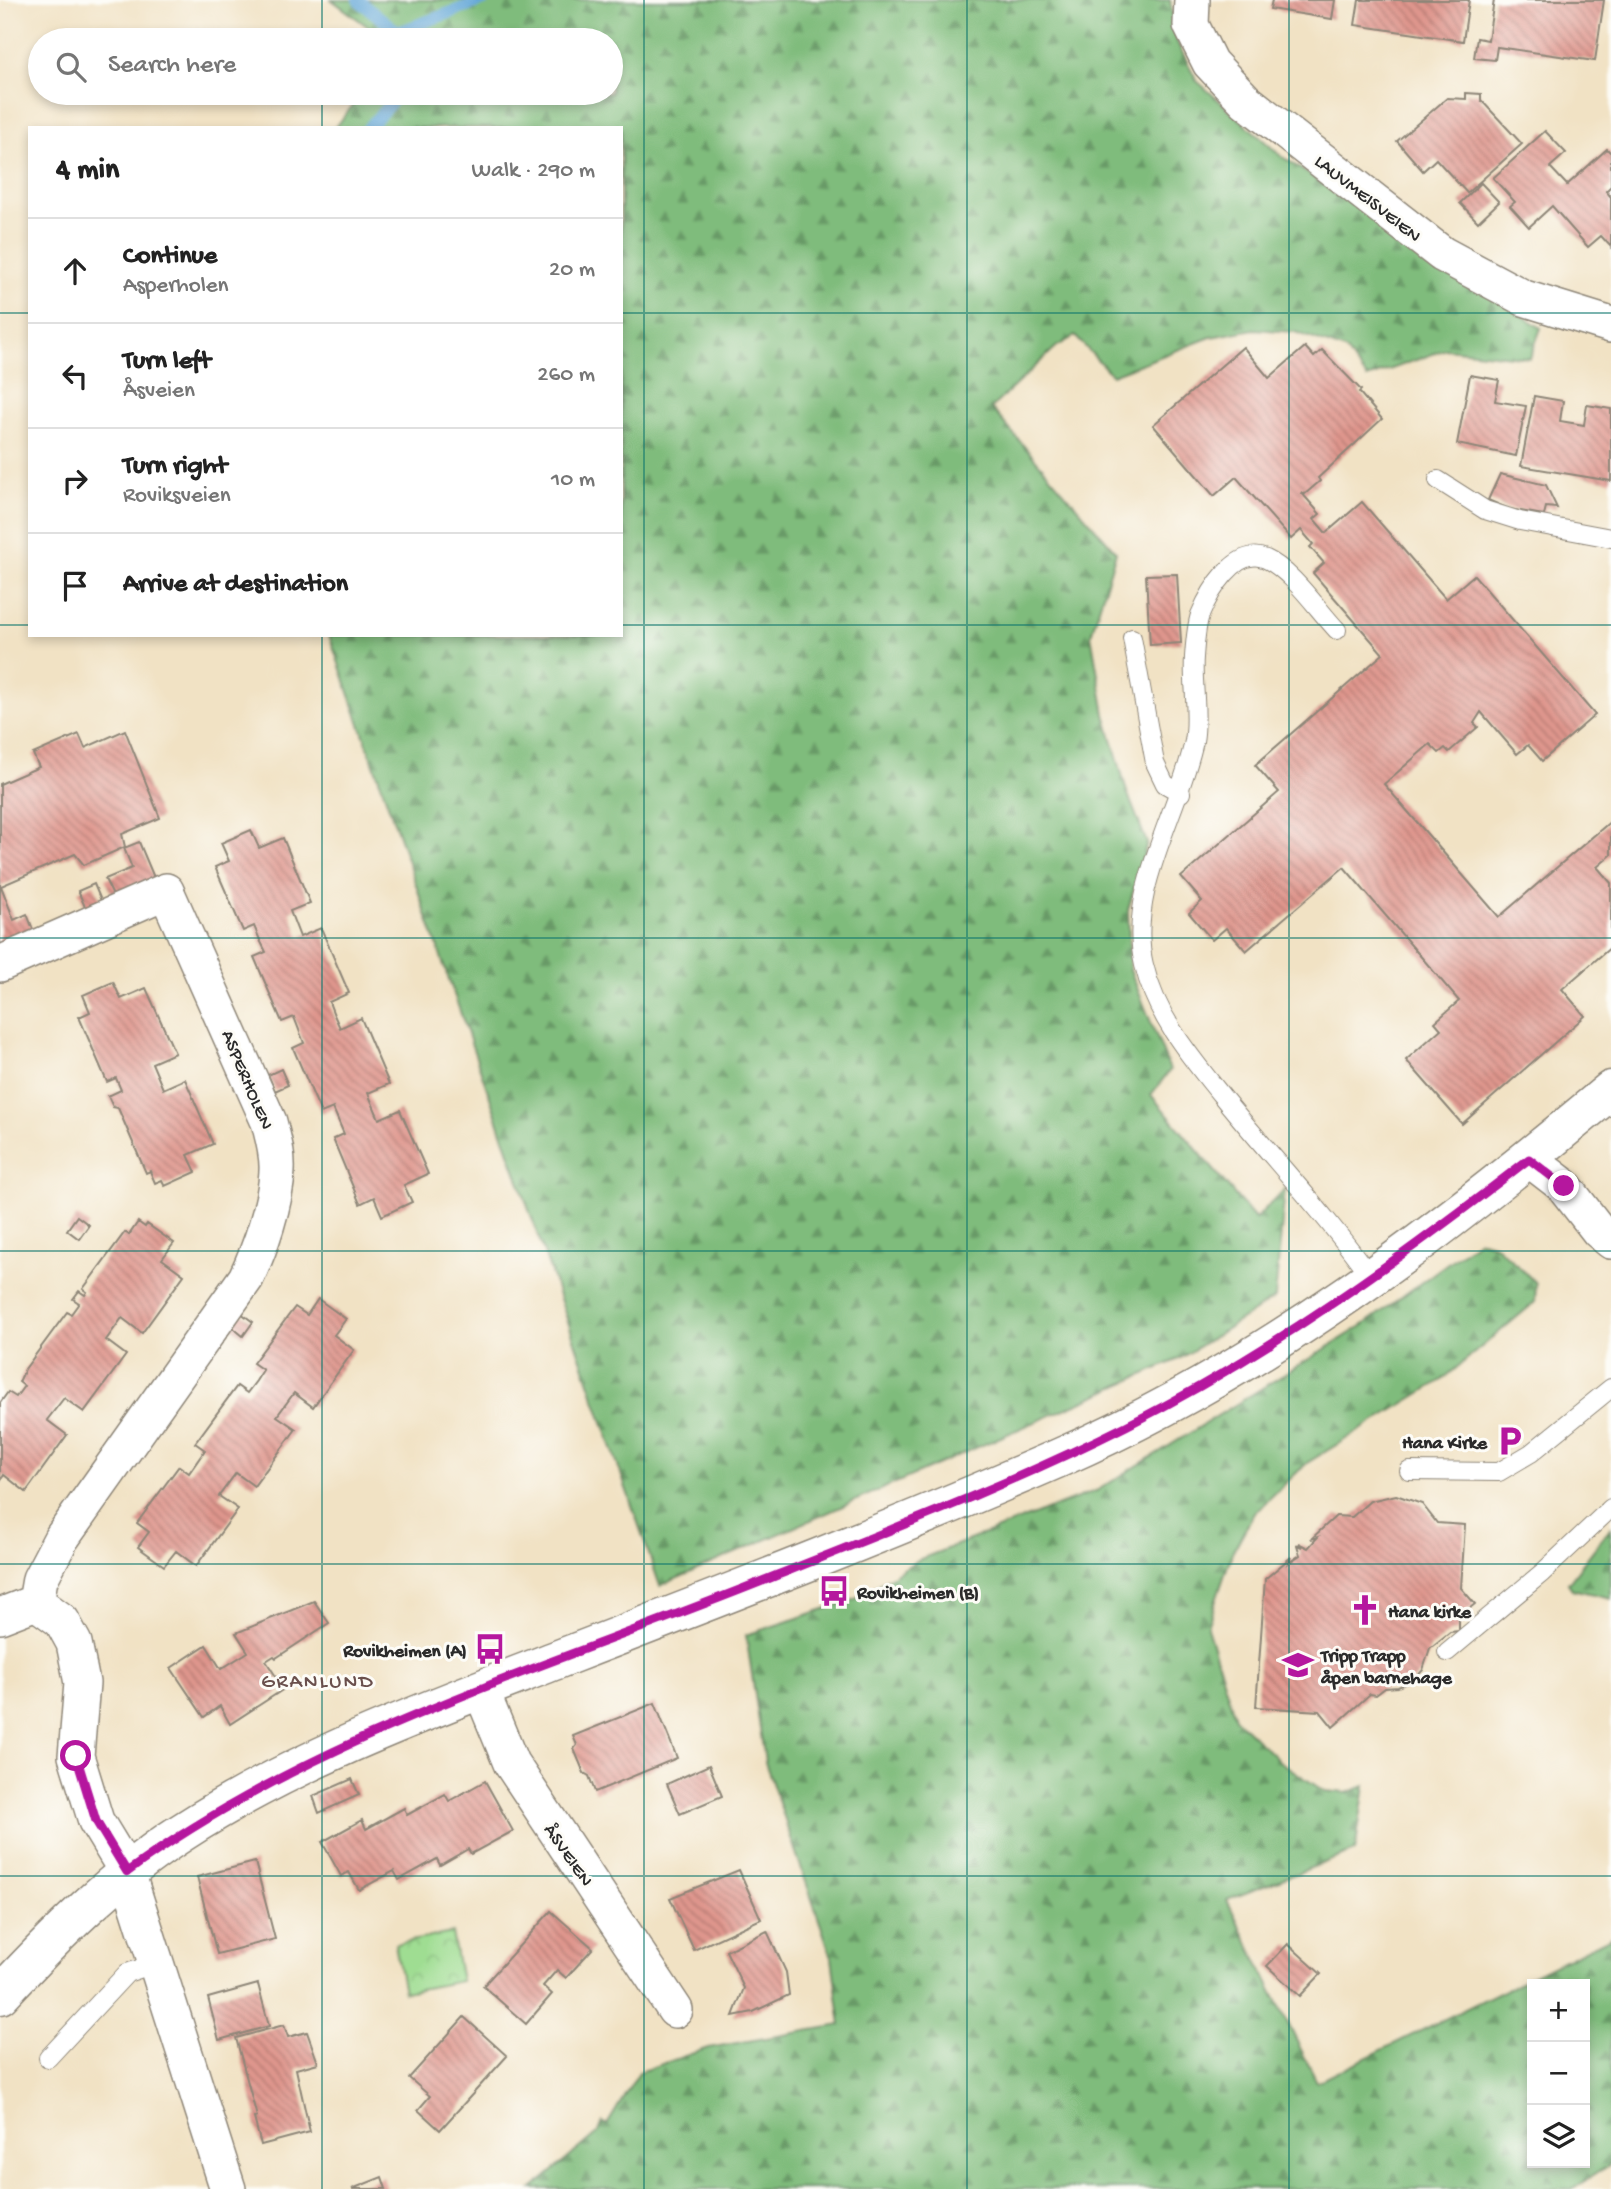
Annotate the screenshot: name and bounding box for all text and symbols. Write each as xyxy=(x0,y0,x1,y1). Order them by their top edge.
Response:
search box xyxy=(28,28,623,105)
icon: search xyxy=(52,48,90,86)
text: Search here xyxy=(108,51,236,82)
street label: LAUVMEISVEIEN xyxy=(1309,151,1425,249)
text: 4 min xyxy=(56,154,119,189)
text: Walk · 290 m xyxy=(472,158,595,185)
text: Continue xyxy=(123,242,217,273)
icon: ahead xyxy=(56,252,94,290)
text: 20 m xyxy=(549,257,595,284)
text: Asperholen xyxy=(123,273,229,300)
text: Turn left xyxy=(123,347,211,378)
icon: left xyxy=(56,357,94,395)
text: 260 m xyxy=(537,362,595,389)
text: Åsveien xyxy=(123,378,195,405)
text: Turn right xyxy=(123,452,227,483)
icon: right xyxy=(56,462,94,500)
text: 10 m xyxy=(551,467,595,494)
text: Roviksveien xyxy=(123,483,231,510)
icon: arrive xyxy=(56,567,94,605)
text: Arrive at destination xyxy=(123,570,348,601)
street label: ASPERHOLEN xyxy=(215,1027,277,1134)
route end xyxy=(1548,1170,1579,1201)
parking icon: Hana Kirke xyxy=(1493,1424,1527,1458)
place label: Hana Kirke xyxy=(1402,1433,1488,1456)
bus stop icon: Rovikheimen (B) xyxy=(817,1574,851,1608)
place label: Rovikheimen (B) xyxy=(856,1583,979,1606)
church icon: Hana kirke xyxy=(1348,1593,1382,1627)
place label: Hana kirke xyxy=(1388,1602,1472,1625)
bus stop icon: Rovikheimen (A) xyxy=(473,1632,507,1666)
place label: Rovikheimen (A) xyxy=(342,1641,467,1664)
place label: Tripp Trapp åpen barnehage xyxy=(1319,1646,1453,1691)
school or university icon: Tripp Trapp åpen barnehage xyxy=(1281,1648,1315,1682)
district label: GRANLUND xyxy=(261,1671,375,1696)
route start xyxy=(60,1740,91,1771)
street label: ÅSVEIEN xyxy=(537,1820,598,1892)
map controls xyxy=(1527,1979,1590,2168)
button: + xyxy=(1527,1979,1590,2042)
button: − xyxy=(1527,2042,1590,2105)
button: layers xyxy=(1527,2105,1590,2168)

